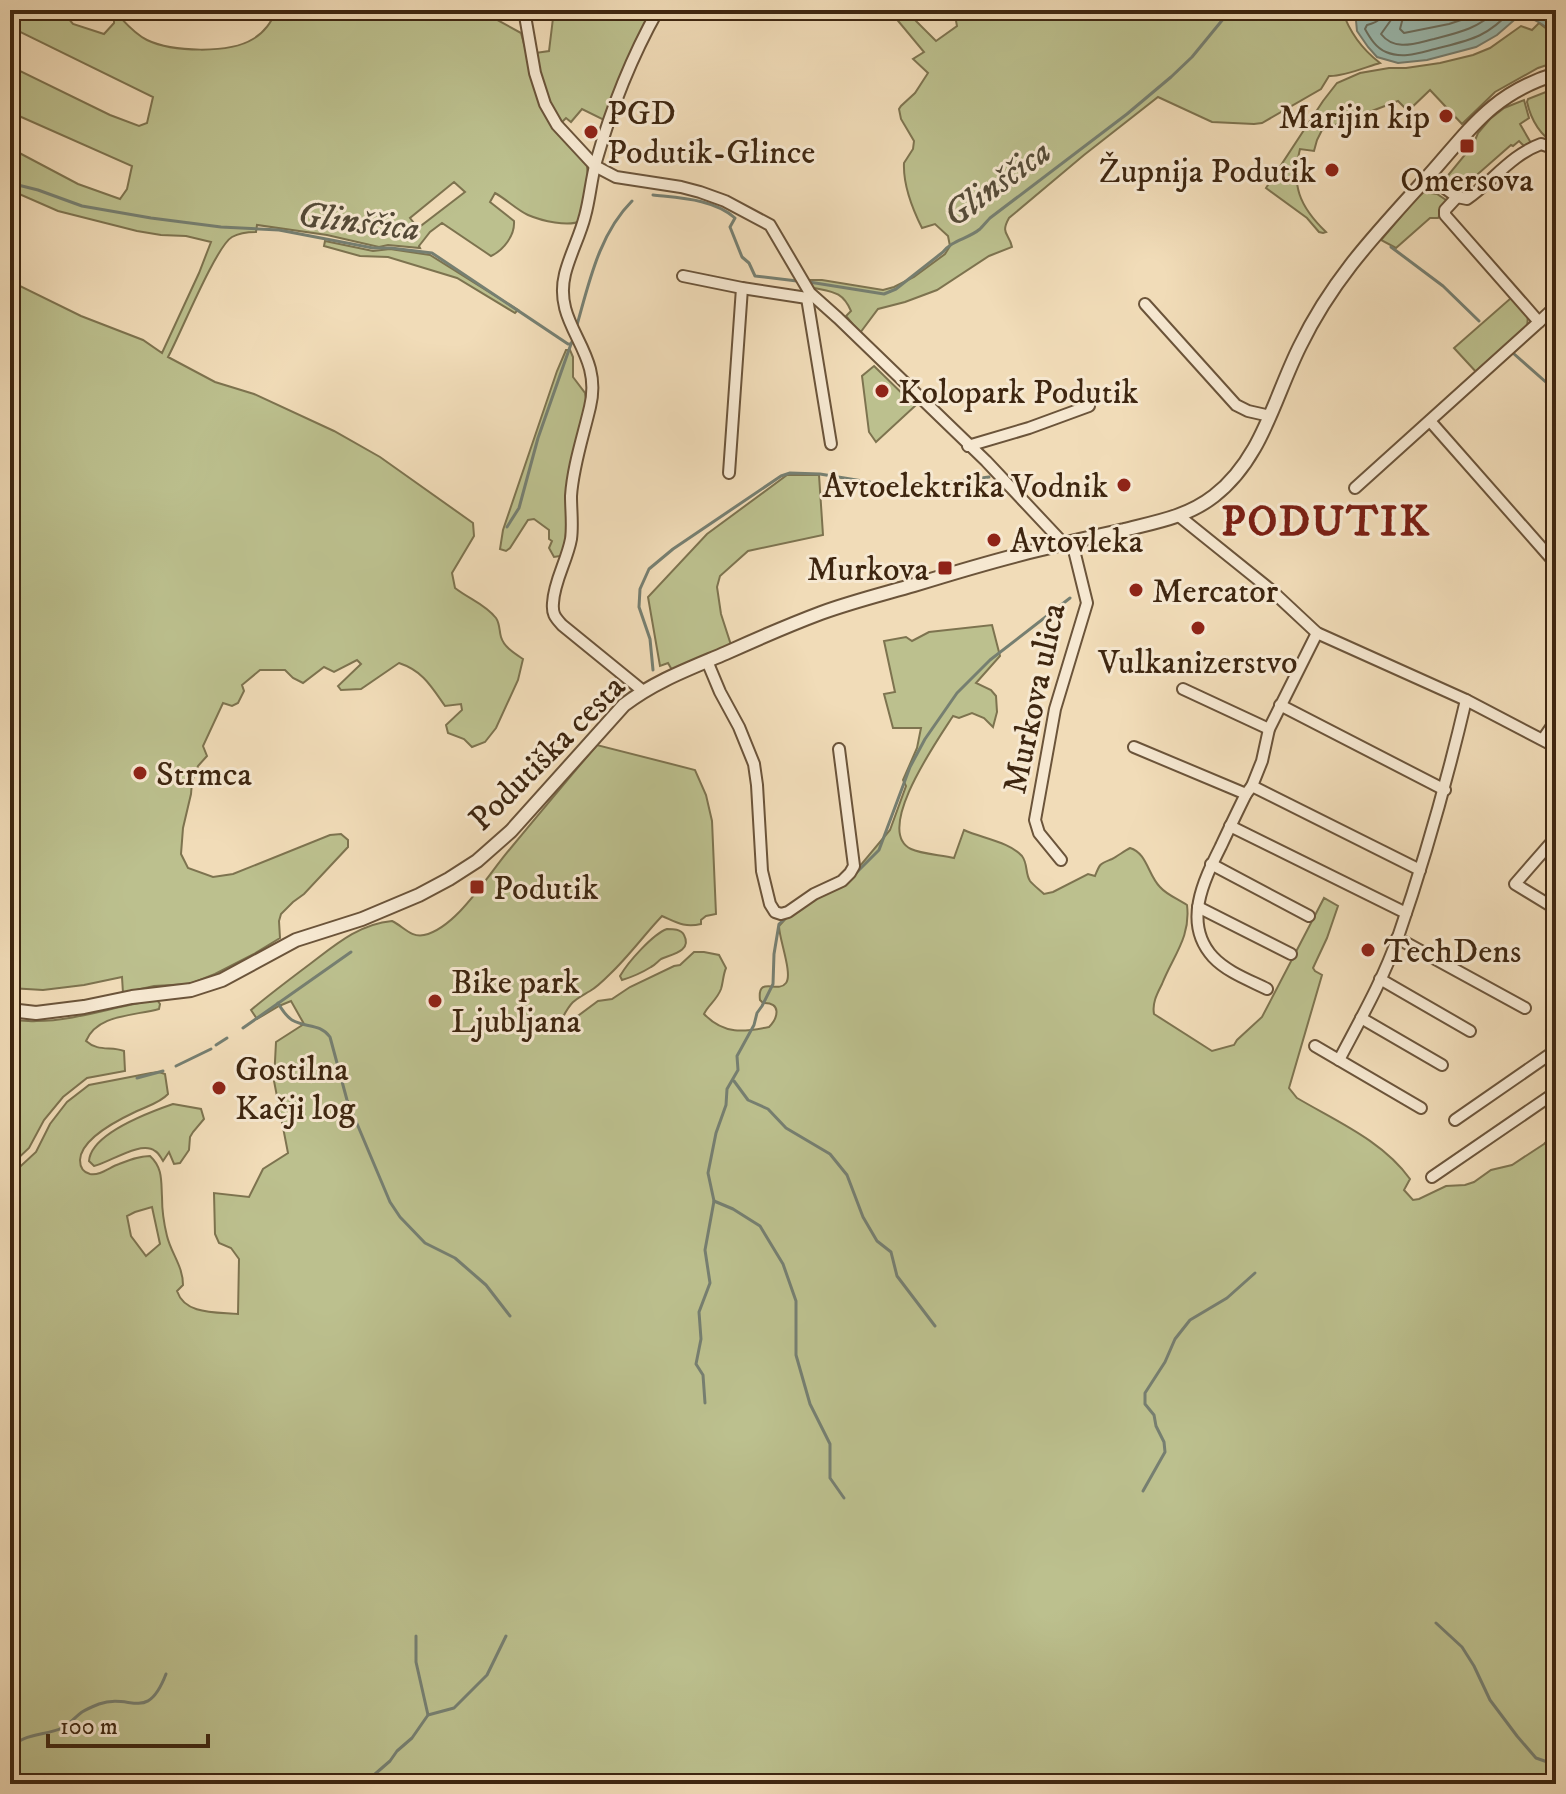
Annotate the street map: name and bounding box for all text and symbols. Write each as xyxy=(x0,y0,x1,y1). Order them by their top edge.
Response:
place label: PGD Podutik-Glince xyxy=(607,93,815,174)
place label: Marijin kip xyxy=(1278,97,1430,139)
marker: Marijin kip xyxy=(1437,107,1455,125)
marker: PGD Podutik-Glince xyxy=(582,123,600,141)
water label: Glinščica xyxy=(935,130,1060,238)
marker: Omersova xyxy=(1458,137,1476,155)
place label: Župnija Podutik xyxy=(1099,151,1316,193)
place label: Omersova xyxy=(1400,160,1534,202)
marker: Župnija Podutik xyxy=(1323,161,1341,179)
water label: Glinščica xyxy=(295,193,422,252)
place label: Kolopark Podutik xyxy=(898,372,1138,414)
marker: Kolopark Podutik xyxy=(873,382,891,400)
place label: Avtoelektrika Vodnik xyxy=(822,466,1108,508)
marker: Avtoelektrika Vodnik xyxy=(1115,476,1133,494)
district label: PODUTIK xyxy=(1221,497,1431,549)
place label: Avtovleka xyxy=(1010,521,1144,563)
marker: Avtovleka xyxy=(985,531,1003,549)
place label: Murkova xyxy=(807,549,930,591)
marker: Murkova xyxy=(936,559,954,577)
place label: Mercator xyxy=(1152,571,1279,613)
marker: Mercator xyxy=(1127,581,1145,599)
street label: Murkova ulica xyxy=(994,599,1076,798)
marker: Vulkanizerstvo xyxy=(1189,619,1207,637)
place label: Vulkanizerstvo xyxy=(1097,642,1298,684)
street label: Podutiška cesta xyxy=(460,666,635,840)
place label: Strmca xyxy=(156,754,252,796)
marker: Strmca xyxy=(131,764,149,782)
place label: Podutik xyxy=(493,868,599,910)
marker: Podutik xyxy=(468,878,486,896)
place label: TechDens xyxy=(1384,931,1521,973)
marker: TechDens xyxy=(1359,941,1377,959)
place label: Bike park Ljubljana xyxy=(451,962,581,1043)
marker: Bike park Ljubljana xyxy=(426,992,444,1010)
place label: Gostilna Kačji log xyxy=(235,1049,356,1130)
marker: Gostilna Kačji log xyxy=(210,1079,228,1097)
scale bar xyxy=(48,1698,208,1748)
text: 100 m xyxy=(60,1712,118,1742)

